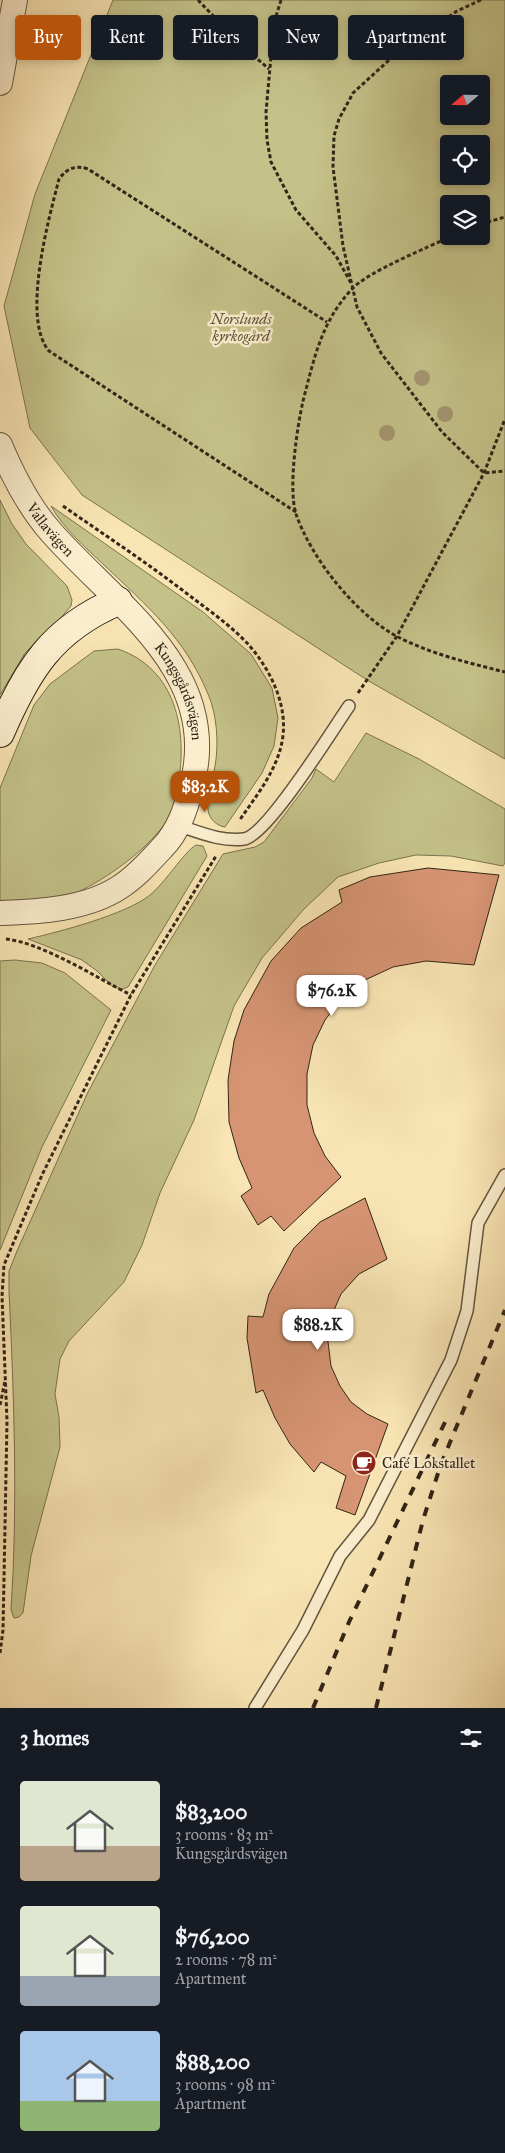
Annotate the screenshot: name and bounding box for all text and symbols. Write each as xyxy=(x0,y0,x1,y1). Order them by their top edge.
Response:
chip: Buy xyxy=(15,15,81,60)
chip: Rent xyxy=(91,15,163,60)
chip: Filters xyxy=(173,15,258,60)
chip: New xyxy=(268,15,338,60)
chip: Apartment xyxy=(348,15,464,60)
north arrow xyxy=(440,75,490,125)
map controls xyxy=(440,75,490,245)
button: locate xyxy=(440,135,490,185)
button: layers xyxy=(440,195,490,245)
park label: Norslunds kyrkogård xyxy=(209,310,272,345)
street label: Vallavägen xyxy=(22,498,78,560)
street label: Kungsgårdsvägen xyxy=(150,639,206,741)
pin: $83.2K xyxy=(164,770,246,813)
text: $83.2K xyxy=(181,777,229,796)
pin: $76.2K xyxy=(291,974,373,1017)
text: $76.2K xyxy=(308,981,356,1000)
pin: $88.2K xyxy=(277,1308,359,1351)
text: $88.2K xyxy=(293,1315,343,1334)
cafe icon: Café Lokstallet xyxy=(351,1450,377,1476)
place label: Café Lokstallet xyxy=(382,1454,476,1472)
icon: filters xyxy=(457,1724,485,1752)
text: 3 homes xyxy=(20,1725,89,1751)
text: $83,200 xyxy=(175,1799,247,1825)
icon: home xyxy=(60,1801,120,1861)
text: 3 rooms · 83 m² xyxy=(175,1825,273,1844)
text: Kungsgårdsvägen xyxy=(175,1844,288,1863)
text: $76,200 xyxy=(175,1924,250,1950)
icon: home xyxy=(60,1926,120,1986)
text: 2 rooms · 78 m² xyxy=(175,1950,277,1969)
text: Apartment xyxy=(175,1969,247,1988)
text: $88,200 xyxy=(175,2049,250,2075)
icon: home xyxy=(60,2051,120,2111)
text: 3 rooms · 98 m² xyxy=(175,2075,275,2094)
text: Apartment xyxy=(175,2094,247,2113)

